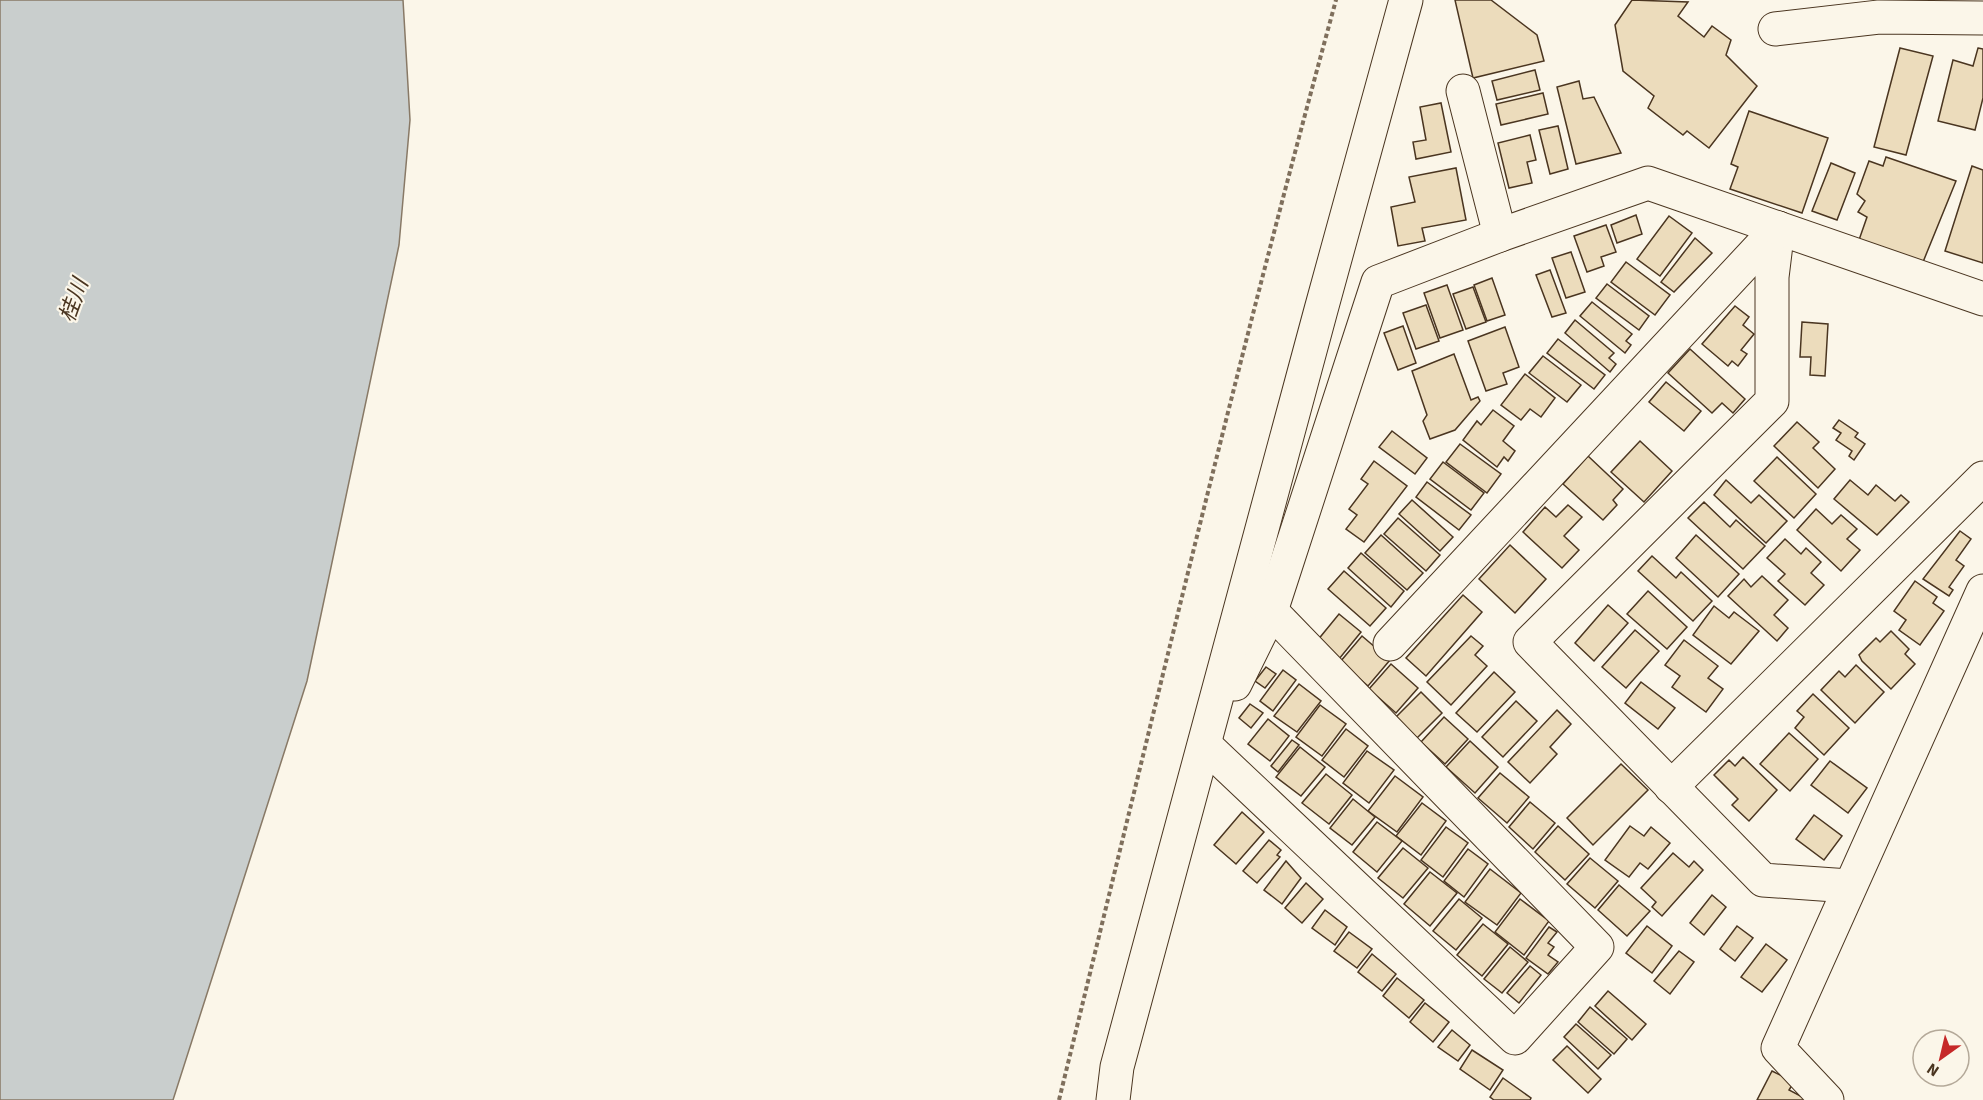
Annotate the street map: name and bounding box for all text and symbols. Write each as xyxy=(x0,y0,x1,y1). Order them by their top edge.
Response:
water label: 桂川 xyxy=(51,272,97,326)
north arrow xyxy=(1911,1028,1971,1088)
text: N xyxy=(1923,1058,1944,1082)

